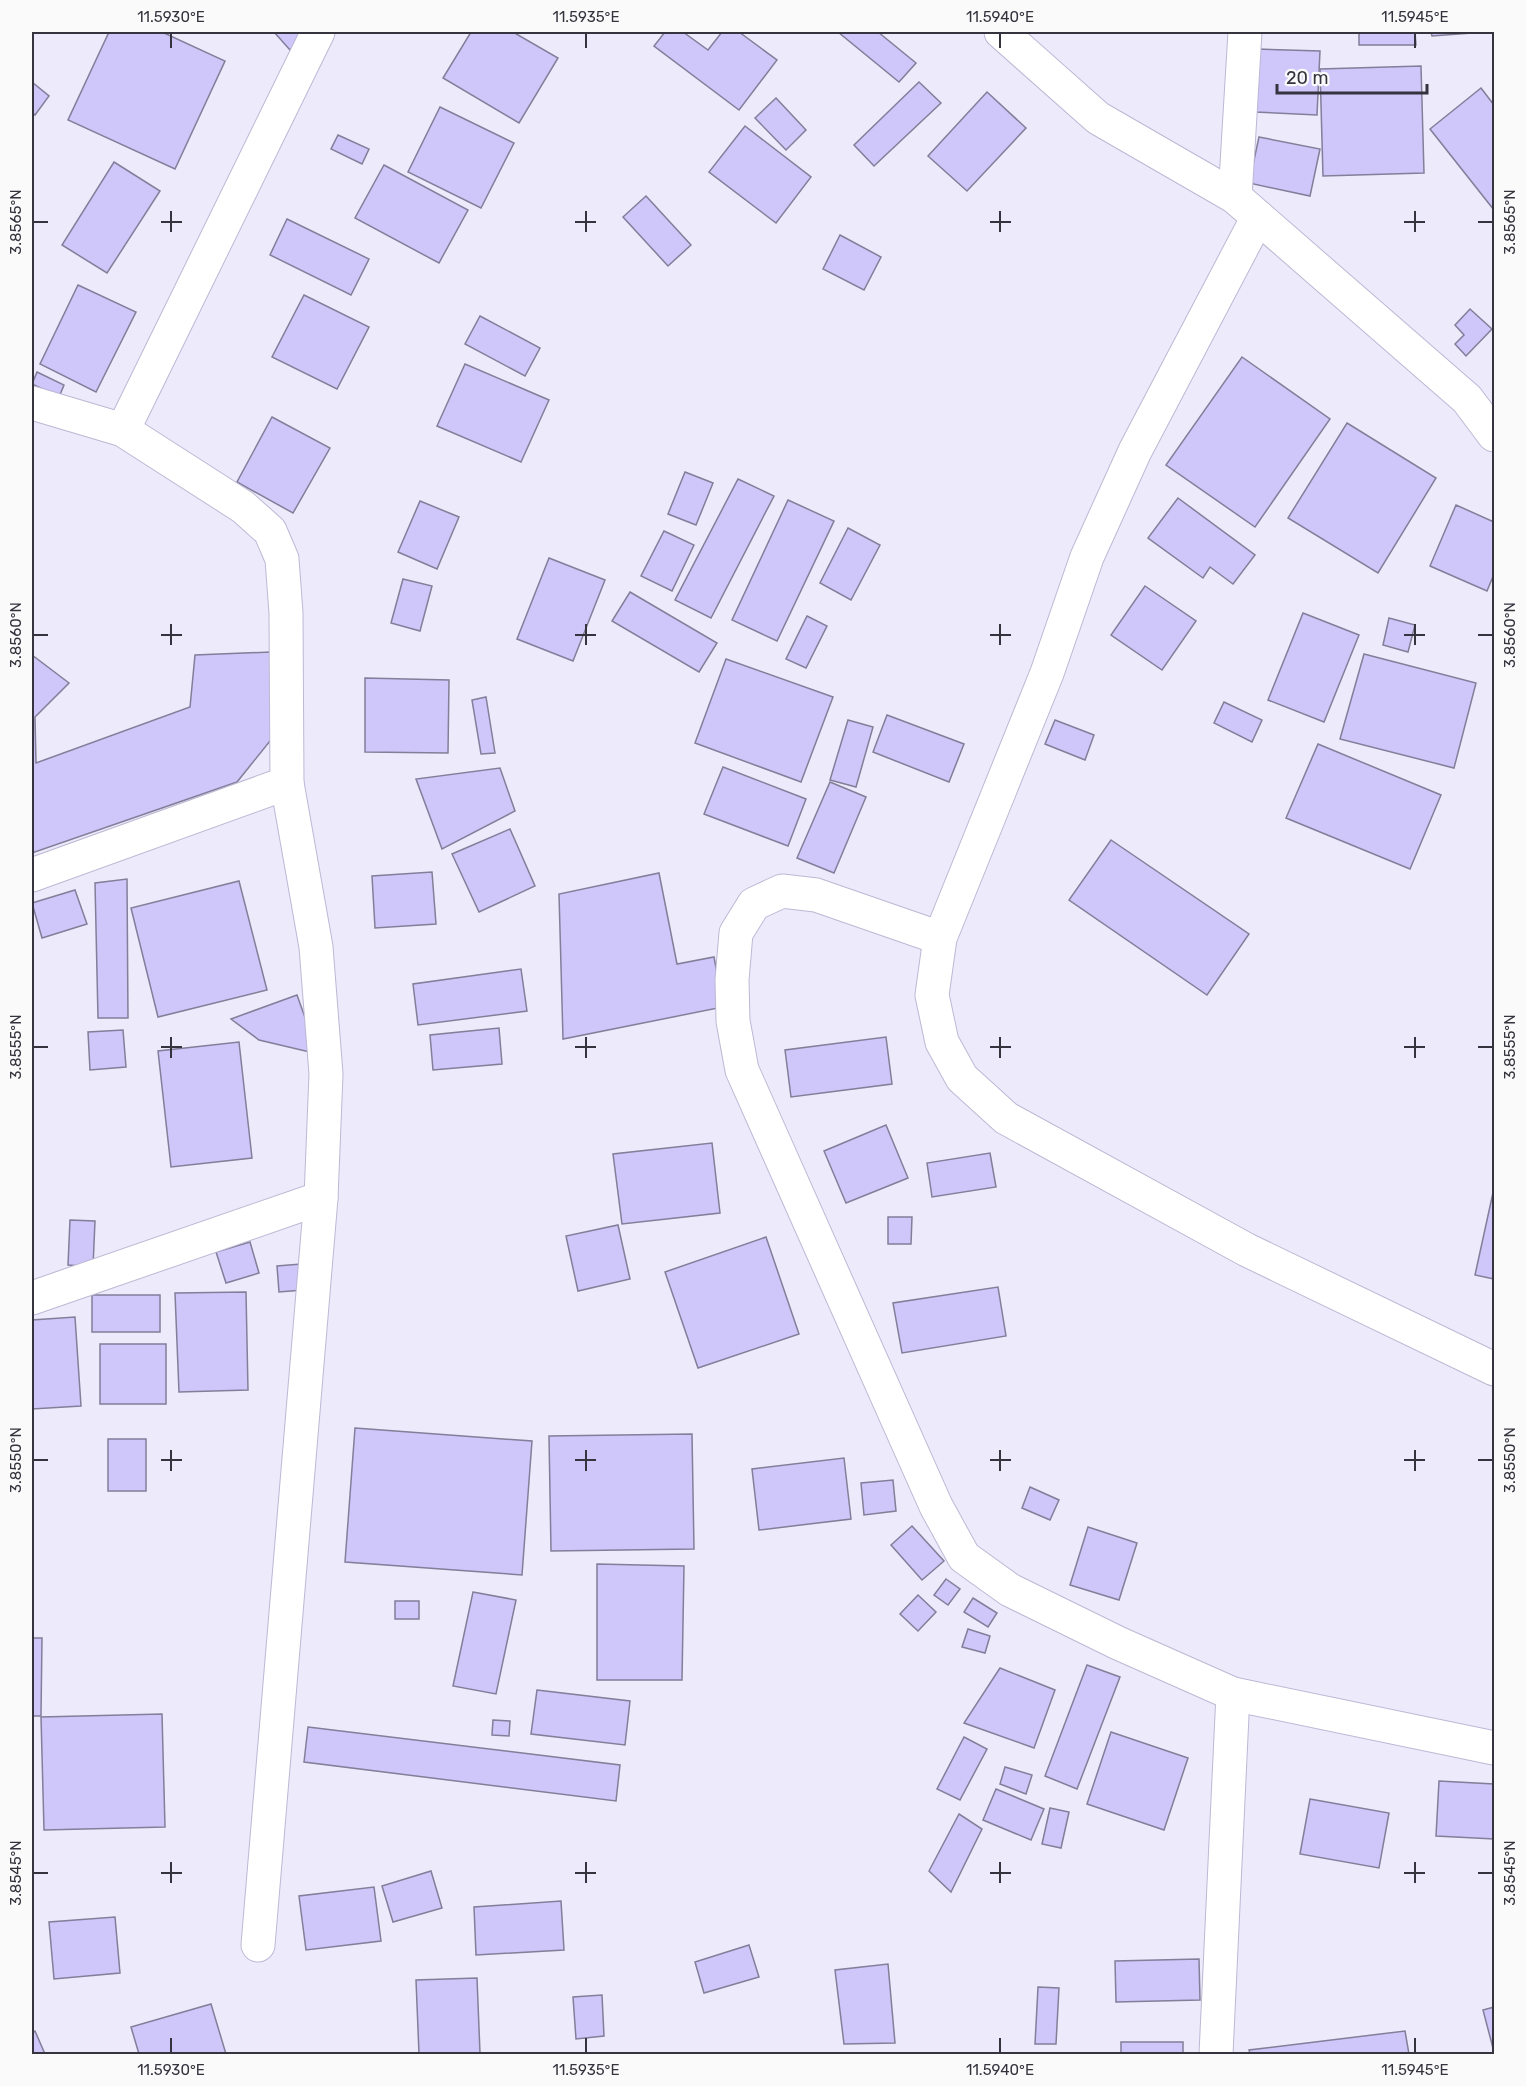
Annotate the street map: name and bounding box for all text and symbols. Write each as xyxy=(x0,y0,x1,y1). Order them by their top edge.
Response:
text: 11.5930°E xyxy=(137,8,205,26)
text: 11.5935°E xyxy=(552,8,620,26)
text: 11.5940°E xyxy=(966,8,1034,26)
text: 11.5945°E xyxy=(1381,8,1449,26)
scale bar xyxy=(1277,57,1427,95)
text: 20 m xyxy=(1286,67,1328,89)
text: 3.8565°N xyxy=(7,189,25,255)
text: 3.8565°N xyxy=(1501,189,1519,255)
text: 3.8560°N xyxy=(7,602,25,668)
text: 3.8560°N xyxy=(1501,602,1519,668)
text: 3.8555°N xyxy=(7,1014,25,1080)
text: 3.8555°N xyxy=(1501,1014,1519,1080)
text: 3.8550°N xyxy=(7,1427,25,1493)
text: 3.8550°N xyxy=(1501,1427,1519,1493)
text: 3.8545°N xyxy=(7,1840,25,1906)
text: 3.8545°N xyxy=(1501,1840,1519,1906)
text: 11.5930°E xyxy=(137,2061,205,2079)
text: 11.5935°E xyxy=(552,2061,620,2079)
text: 11.5940°E xyxy=(966,2061,1034,2079)
text: 11.5945°E xyxy=(1381,2061,1449,2079)

